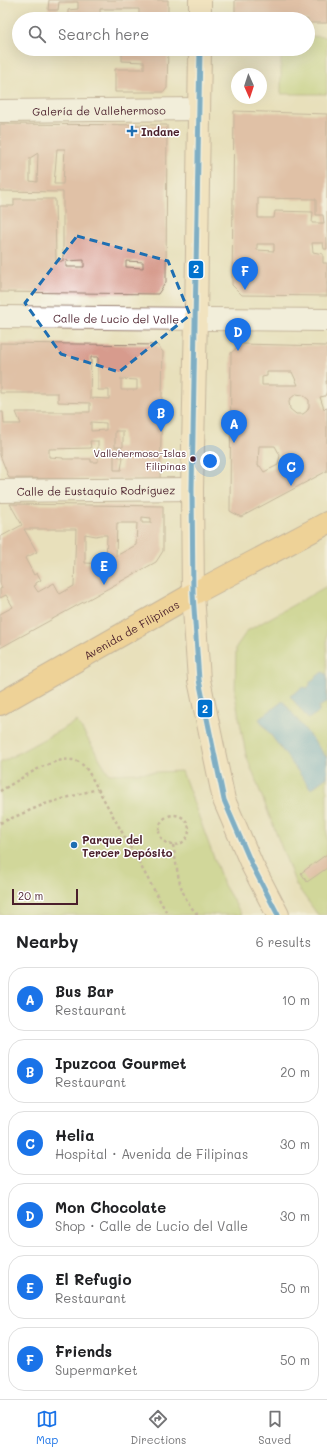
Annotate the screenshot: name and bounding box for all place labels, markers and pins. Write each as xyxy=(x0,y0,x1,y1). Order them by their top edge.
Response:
place label: Indane xyxy=(141,124,180,139)
marker: Indane xyxy=(126,125,138,137)
pin: F xyxy=(232,257,258,290)
pin: D xyxy=(225,318,251,351)
pin: B xyxy=(148,399,174,432)
pin: A xyxy=(221,410,247,443)
place label: Vallehermoso-Islas Filipinas xyxy=(94,446,186,473)
pin: C xyxy=(278,453,304,486)
marker: Vallehermoso-Islas Filipinas xyxy=(188,454,198,464)
pin: E xyxy=(91,552,117,585)
place label: Parque del Tercer Depósito xyxy=(82,832,173,860)
marker: Parque del Tercer Depósito xyxy=(69,840,79,850)

